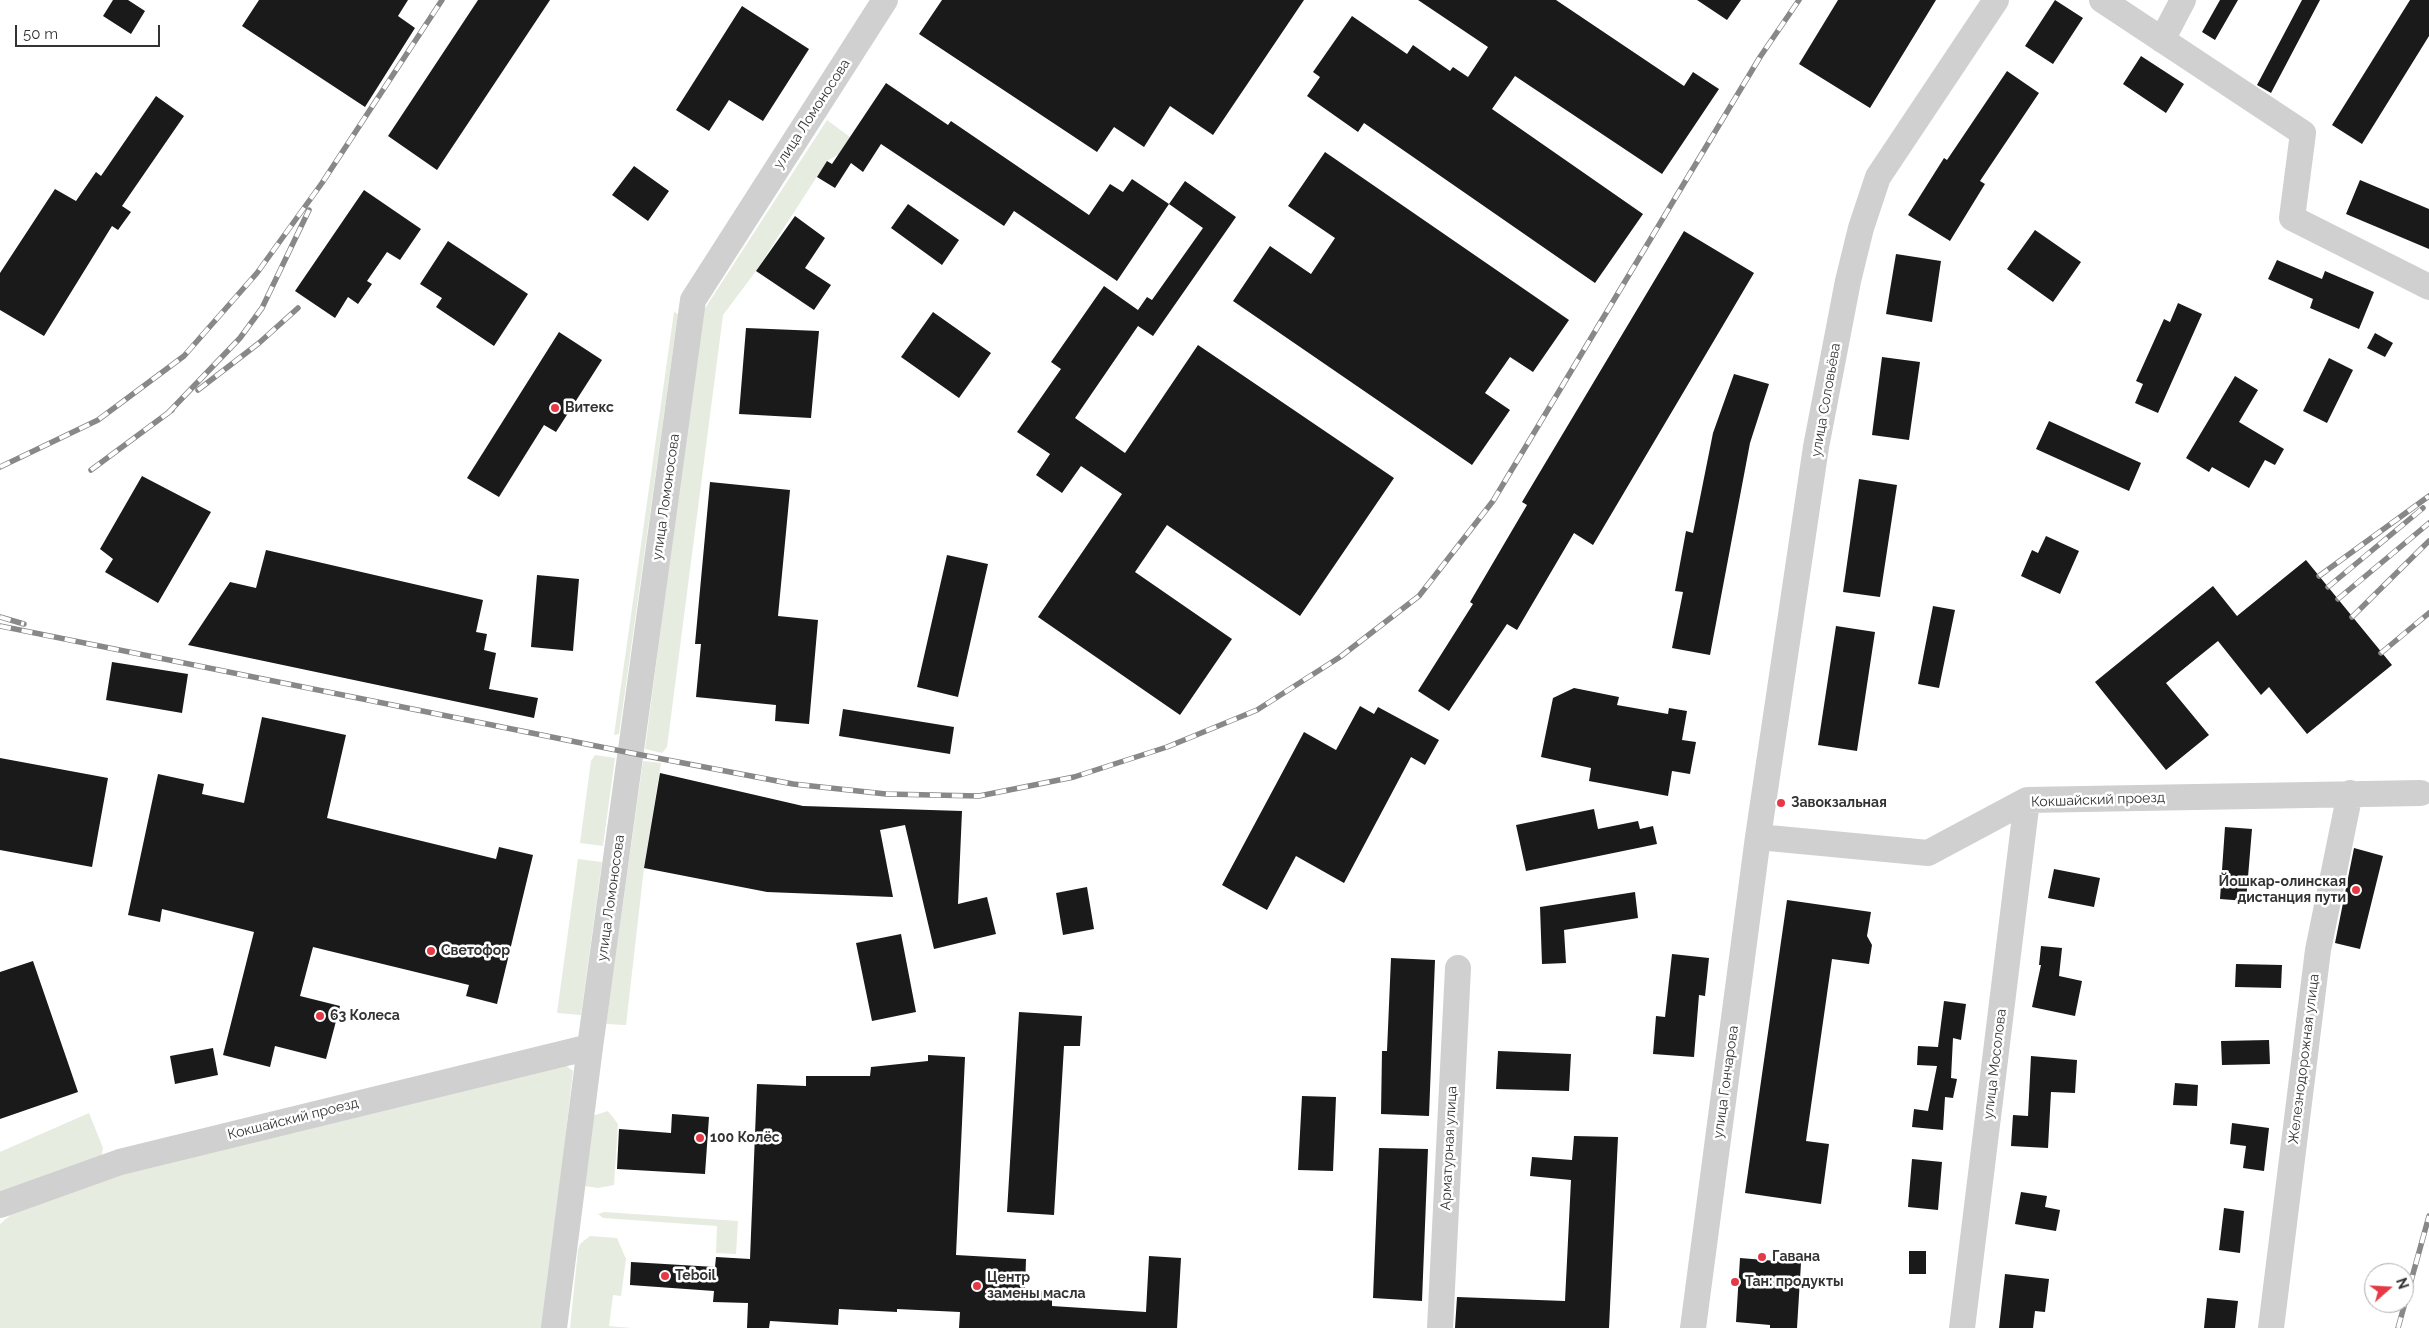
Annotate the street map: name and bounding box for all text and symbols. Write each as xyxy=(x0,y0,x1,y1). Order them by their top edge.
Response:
scale bar xyxy=(18,15,162,47)
text: 50 m xyxy=(23,25,58,43)
street label: улица Ломоносова xyxy=(770,56,854,172)
street label: улица Соловьёва xyxy=(1808,342,1844,458)
place label: Витекс xyxy=(565,400,614,416)
marker: Витекс xyxy=(549,402,561,414)
street label: улица Ломоносова xyxy=(649,433,683,561)
street label: Кокшайский проезд xyxy=(2031,789,2165,811)
place label: Завокзальная xyxy=(1791,795,1887,811)
marker: Завокзальная xyxy=(1775,797,1787,809)
street label: улица Ломоносова xyxy=(594,834,628,962)
place label: Йошкар-олинская дистанция пути xyxy=(2219,874,2346,906)
marker: Йошкар-олинская дистанция пути xyxy=(2350,884,2362,896)
place label: Светофор xyxy=(441,943,510,959)
marker: Светофор xyxy=(425,945,437,957)
street label: Железнодорожная улица xyxy=(2285,973,2323,1145)
place label: 63 Колеса xyxy=(330,1008,400,1024)
street label: улица Мосолова xyxy=(1980,1008,2010,1120)
marker: 63 Колеса xyxy=(314,1010,326,1022)
street label: улица Гончарова xyxy=(1710,1024,1742,1140)
street label: Арматурная улица xyxy=(1437,1085,1461,1211)
street label: Кокшайский проезд xyxy=(226,1095,360,1143)
place label: 100 Колёс xyxy=(710,1130,780,1146)
marker: 100 Колёс xyxy=(694,1132,706,1144)
place label: Гавана xyxy=(1772,1249,1820,1265)
marker: Гавана xyxy=(1756,1251,1768,1263)
north arrow xyxy=(2364,1263,2414,1313)
place label: Teboil xyxy=(675,1268,716,1284)
marker: Teboil xyxy=(659,1270,671,1282)
place label: Центр замены масла xyxy=(987,1270,1086,1302)
place label: Тан: продукты xyxy=(1745,1274,1844,1290)
marker: Тан: продукты xyxy=(1729,1276,1741,1288)
text: N xyxy=(2393,1276,2412,1291)
marker: Центр замены масла xyxy=(971,1280,983,1292)

